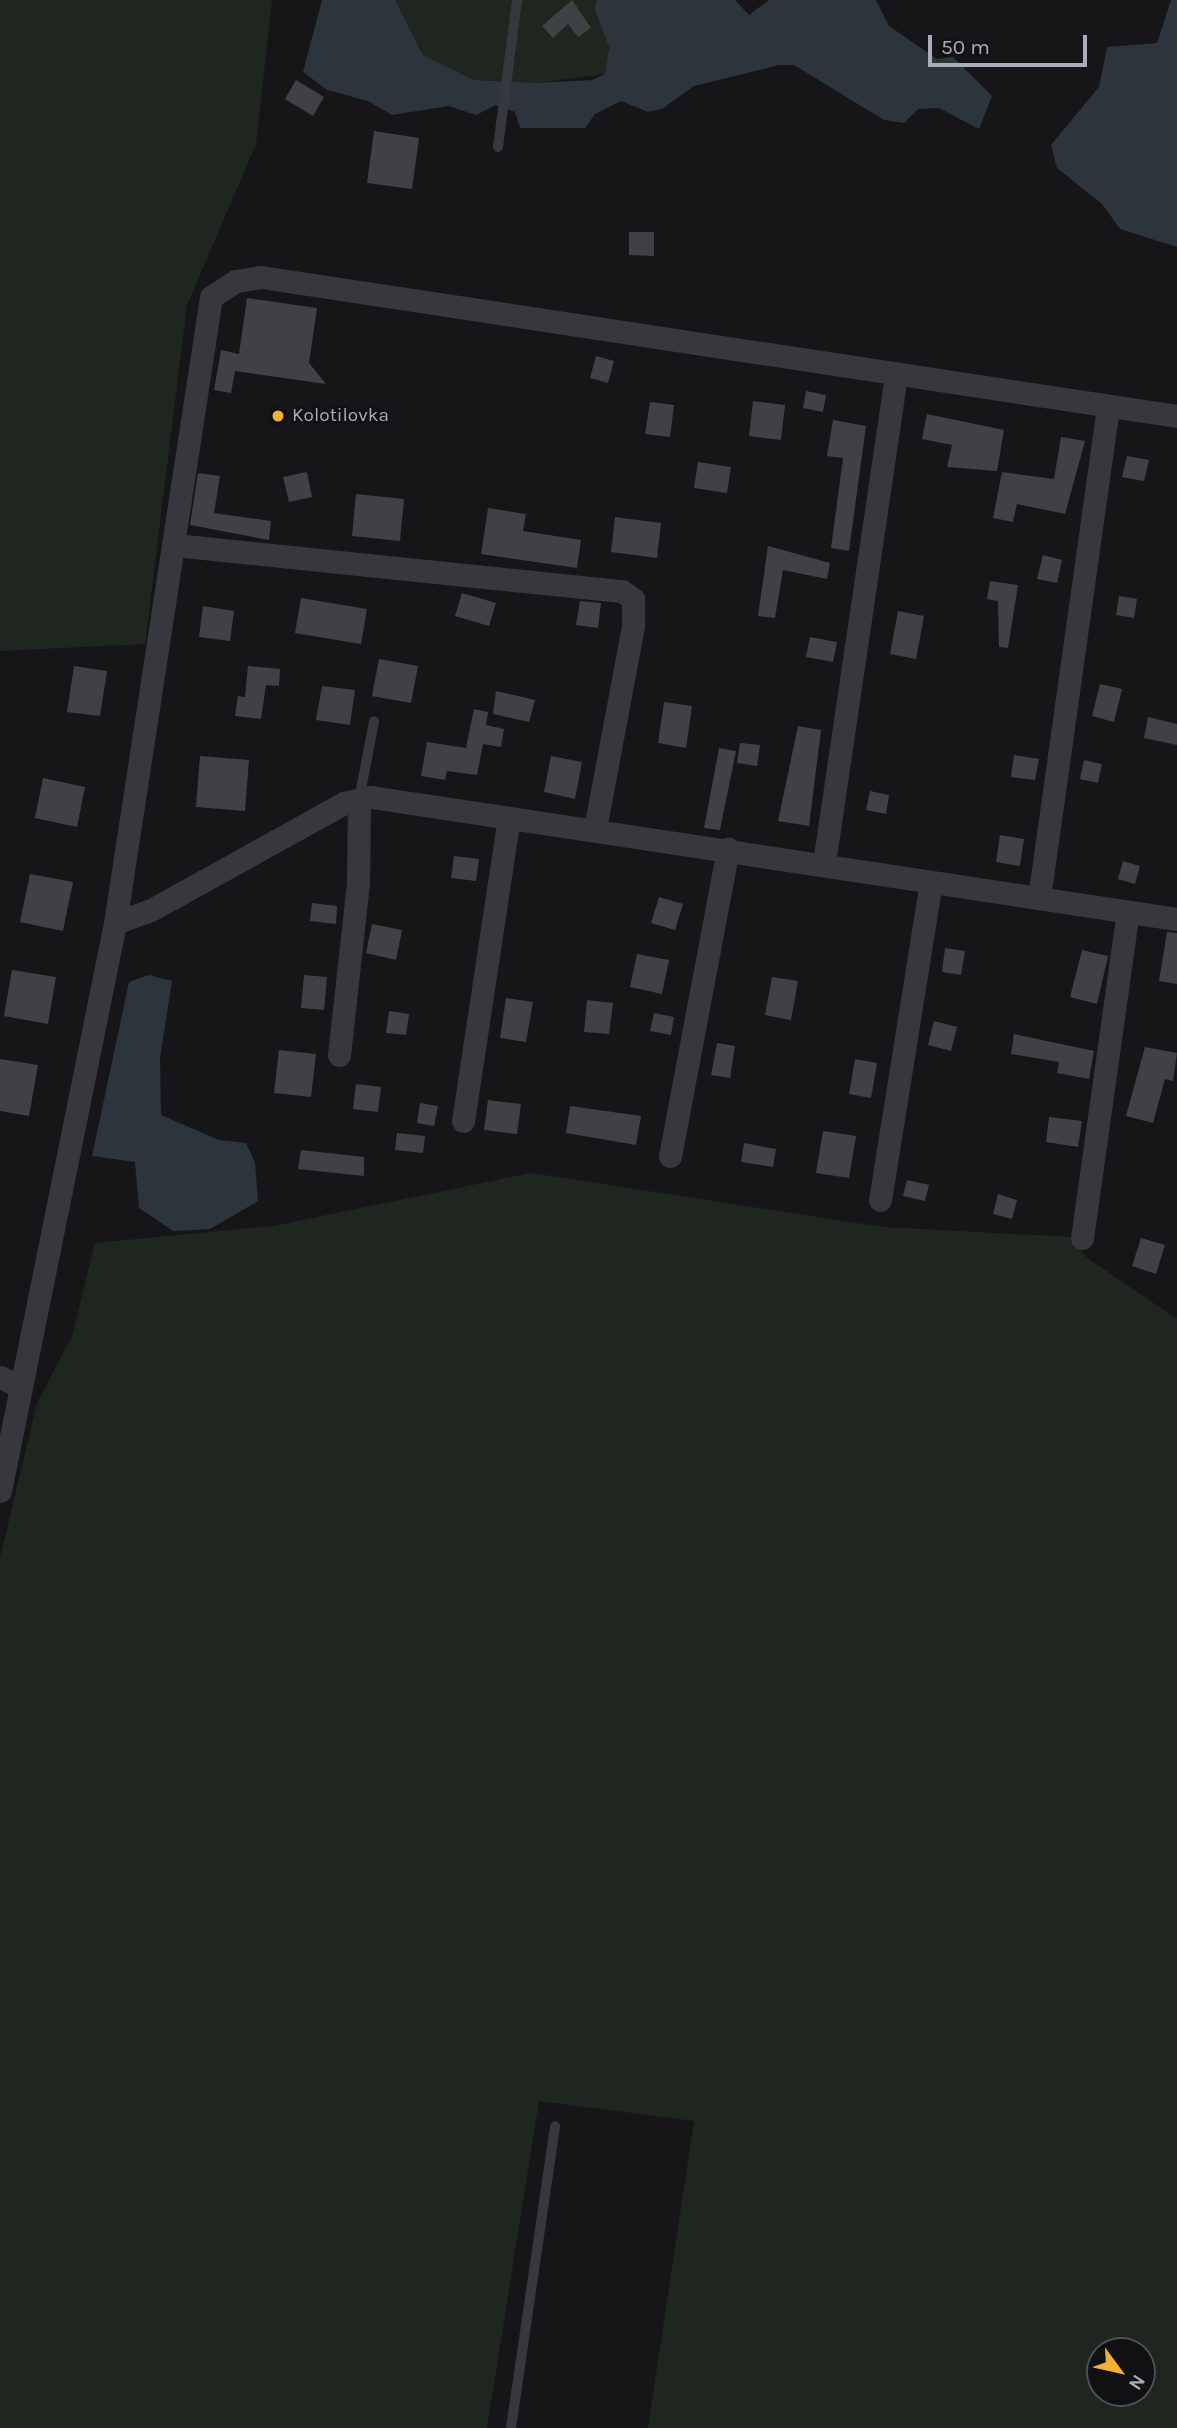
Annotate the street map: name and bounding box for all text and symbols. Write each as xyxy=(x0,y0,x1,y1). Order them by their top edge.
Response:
scale bar xyxy=(932,21,1091,65)
text: 50 m xyxy=(941,35,990,59)
place label: Kolotilovka xyxy=(292,405,389,427)
marker: Kolotilovka xyxy=(270,408,286,424)
north arrow xyxy=(1086,2337,1156,2407)
text: N xyxy=(1124,2371,1150,2394)

